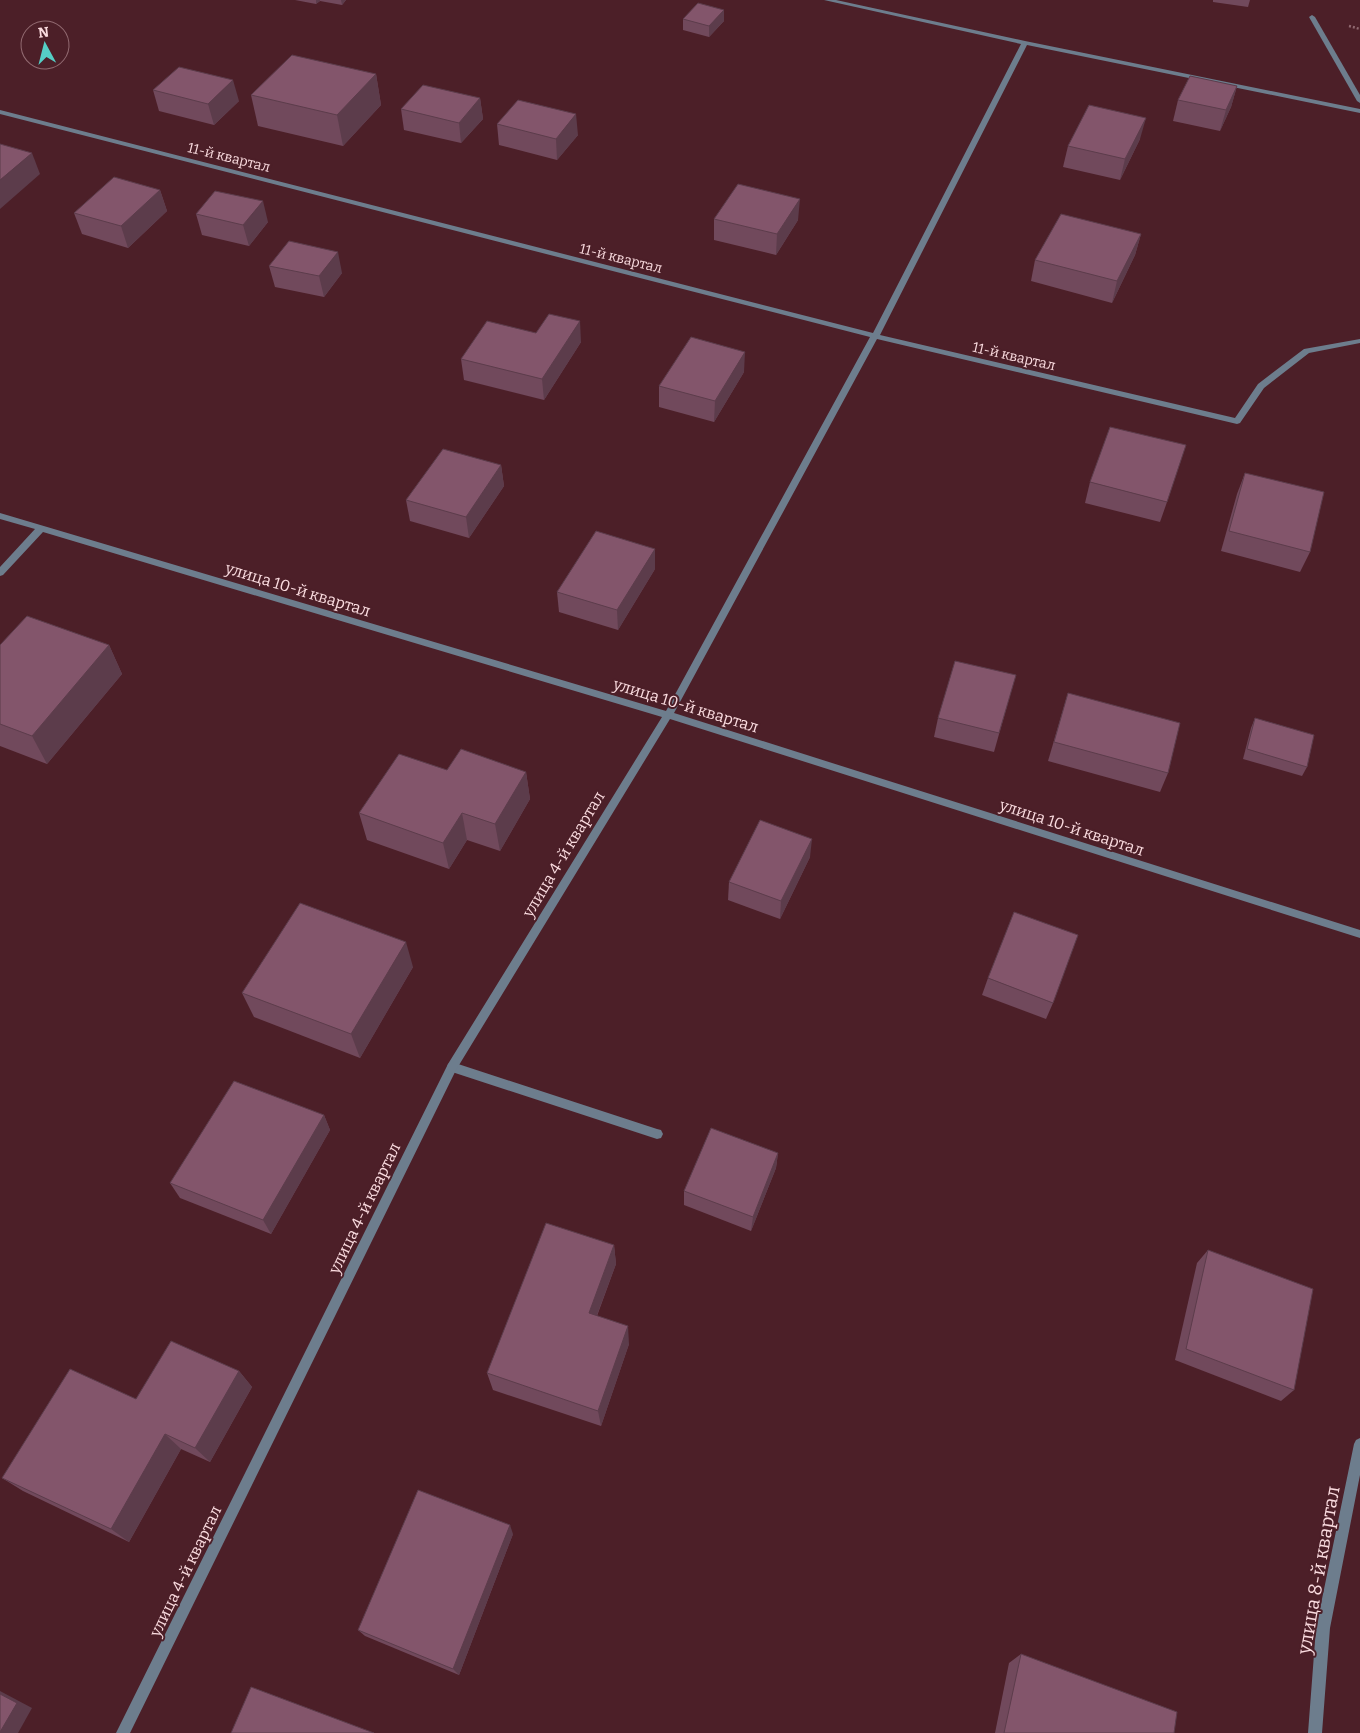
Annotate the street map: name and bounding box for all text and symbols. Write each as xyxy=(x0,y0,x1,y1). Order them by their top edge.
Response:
north arrow xyxy=(20,20,70,70)
text: N xyxy=(37,23,50,42)
street label: 11-й квартал xyxy=(186,139,272,176)
street label: 11-й квартал xyxy=(578,240,664,277)
street label: 11-й квартал xyxy=(971,339,1057,374)
street label: улица 10-й квартал xyxy=(222,558,373,621)
street label: улица 10-й квартал xyxy=(610,674,761,737)
street label: улица 4-й квартал xyxy=(518,788,608,921)
street label: улица 10-й квартал xyxy=(996,795,1146,860)
street label: улица 4-й квартал xyxy=(324,1140,404,1278)
street label: улица 8-й квартал xyxy=(1292,1484,1345,1657)
street label: улица 4-й квартал xyxy=(145,1503,225,1641)

